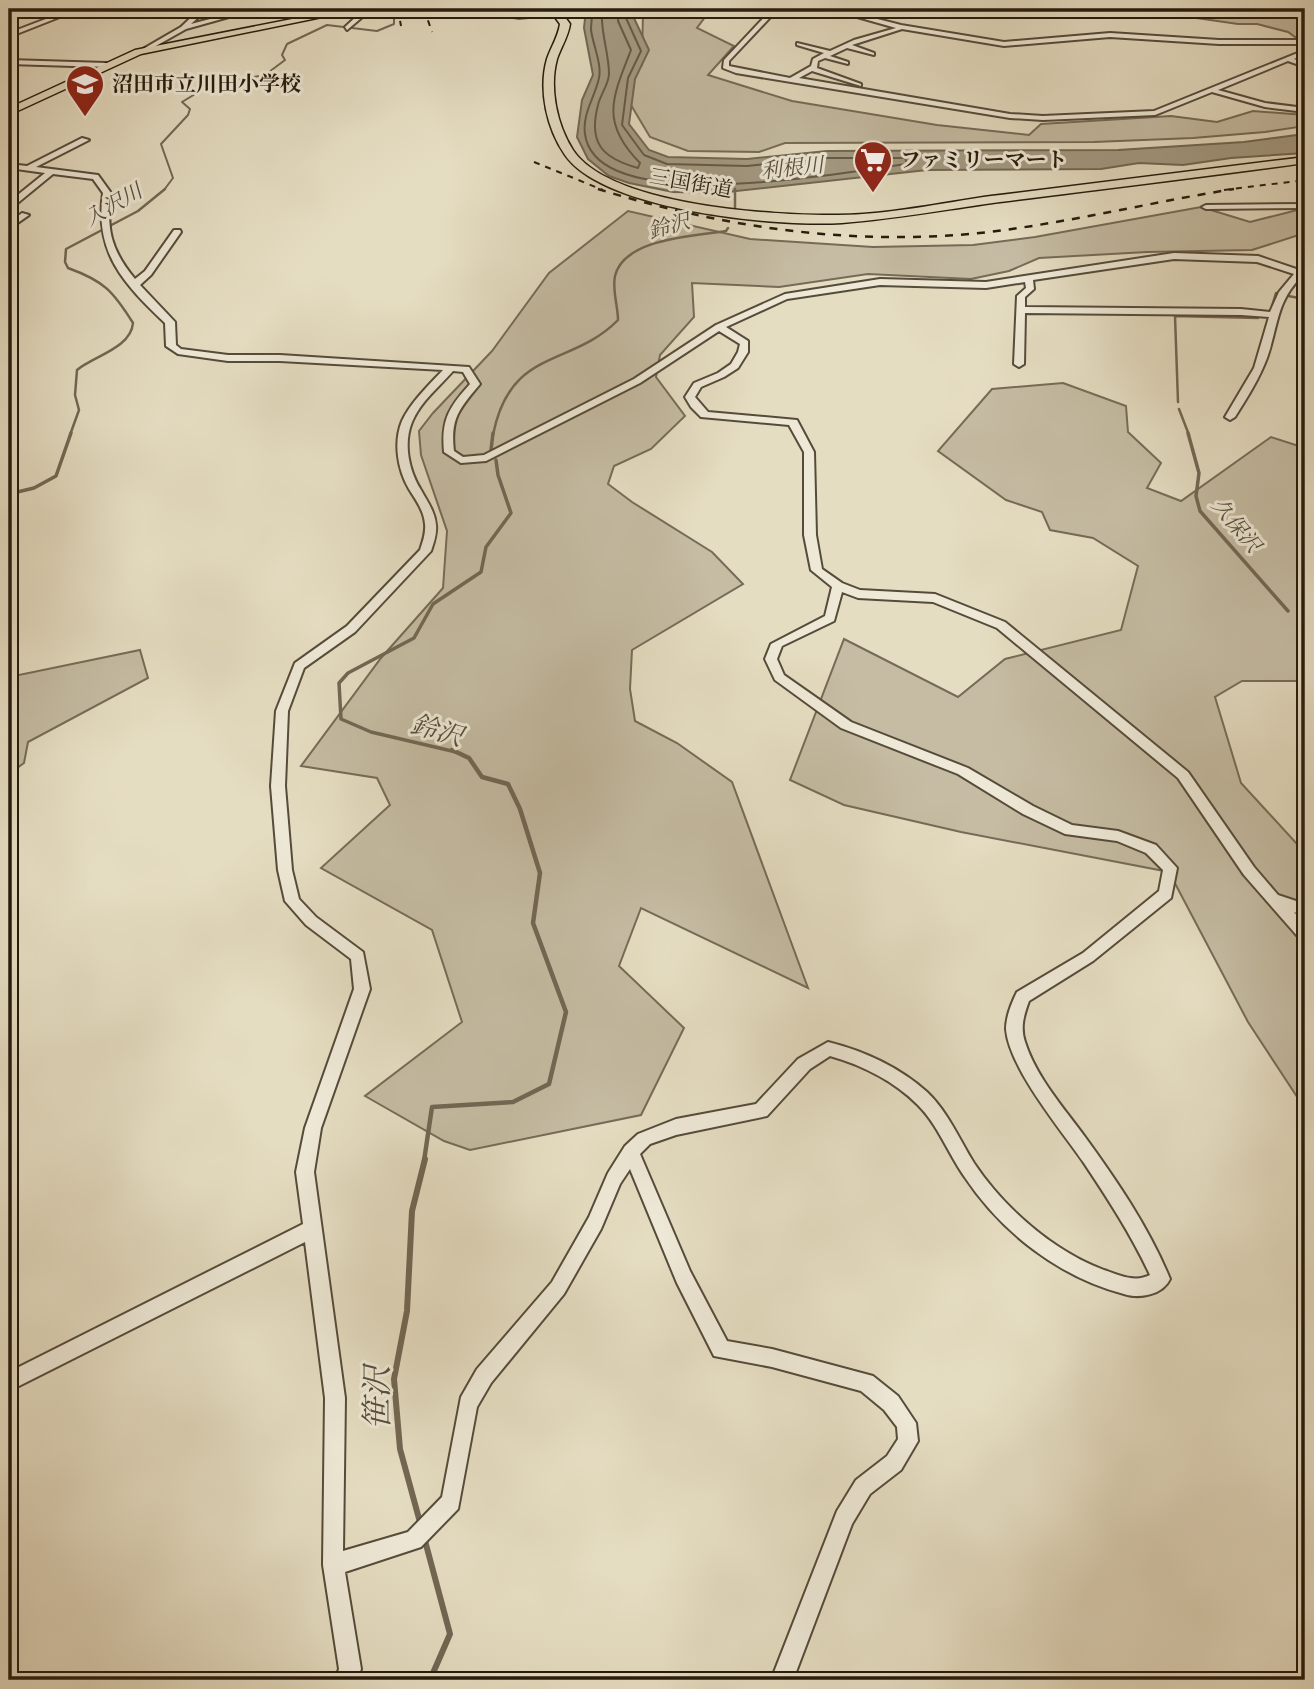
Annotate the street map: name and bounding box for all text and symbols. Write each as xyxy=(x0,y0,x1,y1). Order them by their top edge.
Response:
school or university icon: 沼田市立川田小学校 xyxy=(64,63,106,118)
place label: 沼田市立川田小学校 xyxy=(112,70,301,99)
supermarket icon: ファミリーマート xyxy=(852,139,894,194)
place label: ファミリーマート xyxy=(900,146,1068,175)
water label: 利根川 xyxy=(759,151,827,186)
street label: 三国街道 xyxy=(647,162,735,205)
water label: 入沢川 xyxy=(79,176,150,234)
water label: 鈴沢 xyxy=(645,206,696,246)
water label: 久保沢 xyxy=(1204,492,1269,561)
water label: 鈴沢 xyxy=(407,706,470,755)
water label: 笹沢 xyxy=(356,1362,400,1430)

